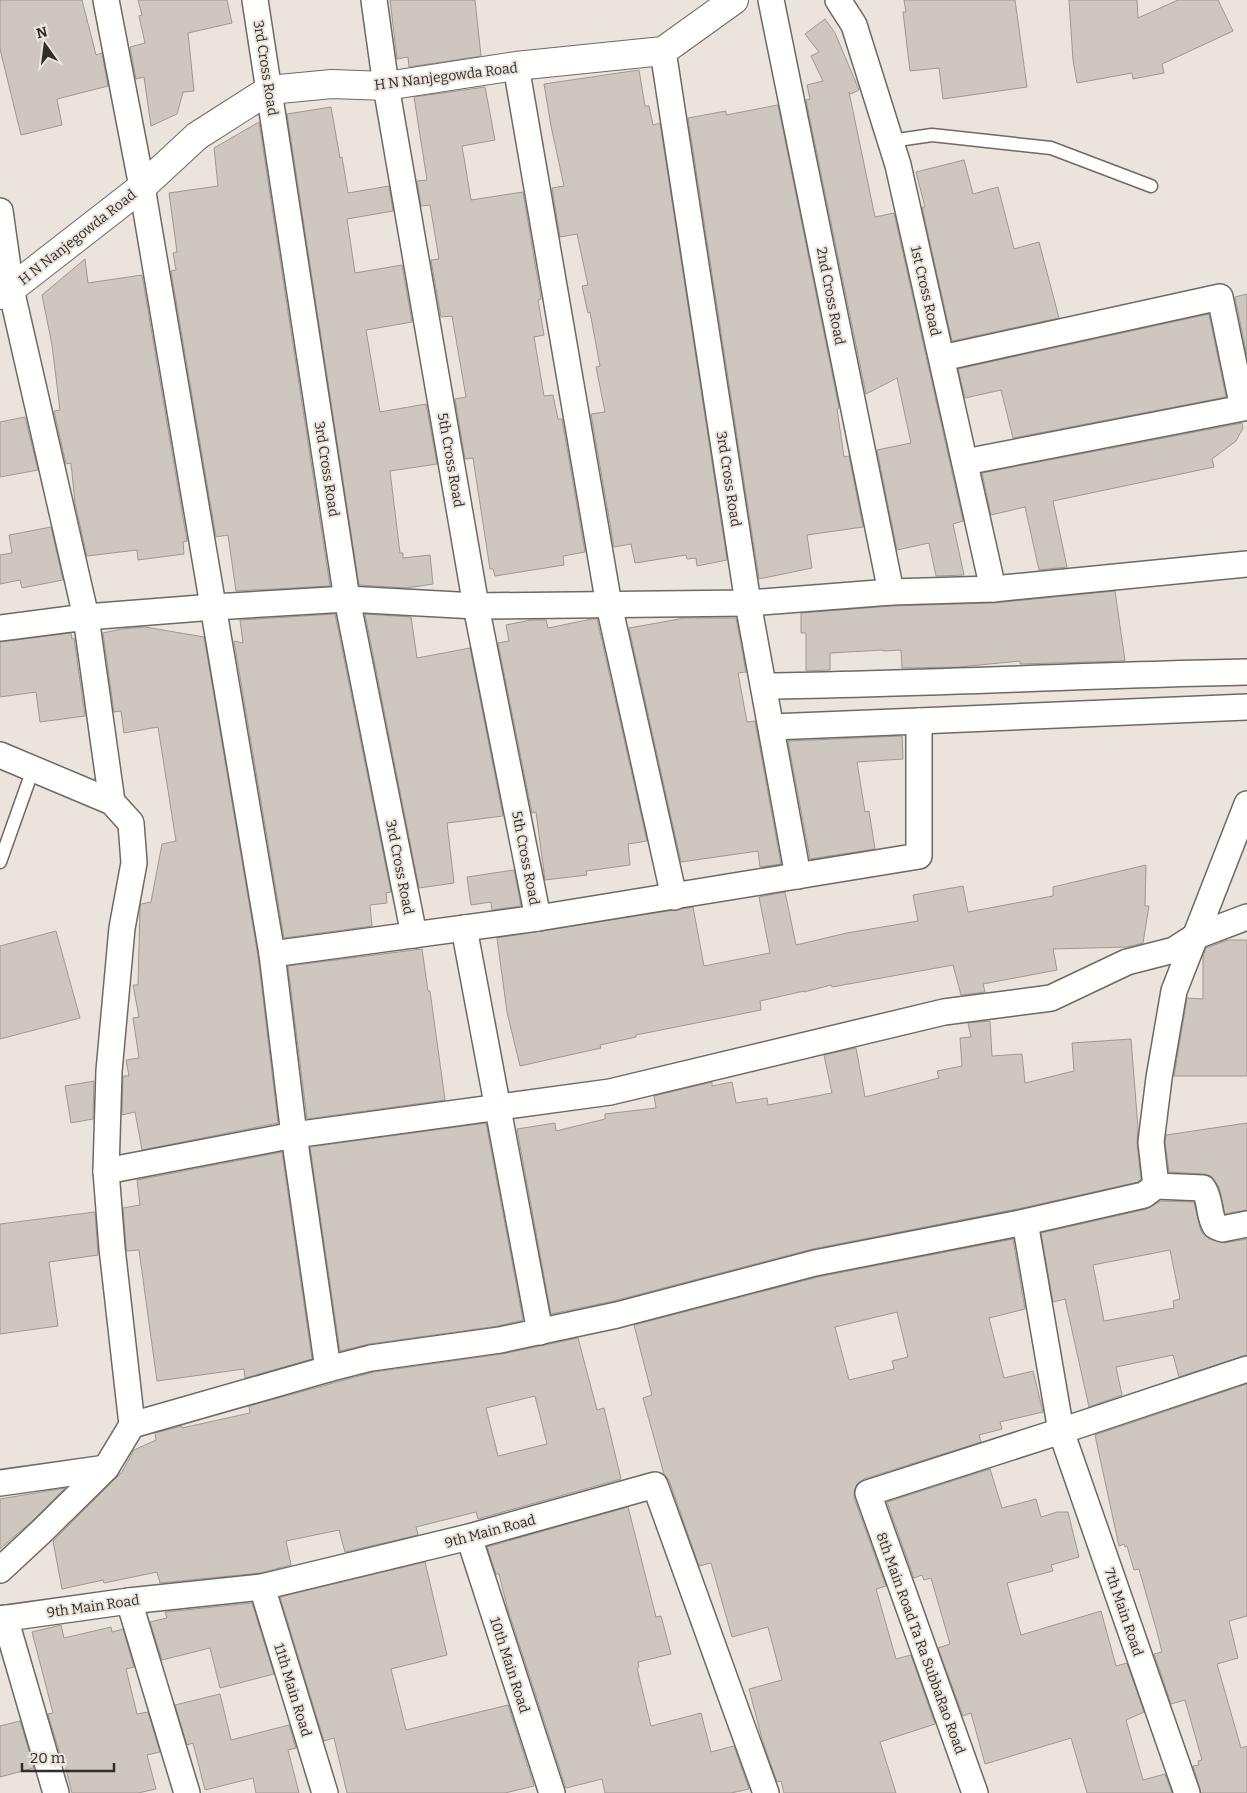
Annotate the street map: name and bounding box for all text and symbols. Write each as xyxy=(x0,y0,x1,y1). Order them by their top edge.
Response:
street label: 3rd Cross Road xyxy=(250,19,281,117)
north arrow xyxy=(20,20,70,70)
text: N xyxy=(35,23,49,42)
street label: H N Nanjegowda Road xyxy=(373,59,519,94)
street label: H N Nanjegowda Road xyxy=(15,186,139,289)
street label: 1st Cross Road xyxy=(907,244,944,338)
street label: 2nd Cross Road xyxy=(813,246,848,346)
street label: 5th Cross Road xyxy=(434,412,467,509)
street label: 3rd Cross Road xyxy=(311,420,342,518)
street label: 3rd Cross Road xyxy=(713,430,744,528)
street label: 5th Cross Road xyxy=(508,810,543,907)
street label: 3rd Cross Road xyxy=(382,818,417,916)
street label: 9th Main Road xyxy=(443,1511,537,1552)
street label: 8th Main Road Ta Ra SubbaRao Road xyxy=(872,1530,969,1756)
street label: 7th Main Road xyxy=(1100,1566,1147,1658)
street label: 9th Main Road xyxy=(46,1592,140,1621)
street label: 10th Main Road xyxy=(486,1615,533,1715)
street label: 11th Main Road xyxy=(270,1642,315,1739)
scale bar xyxy=(22,1740,115,1772)
text: 20 m xyxy=(30,1749,66,1767)

